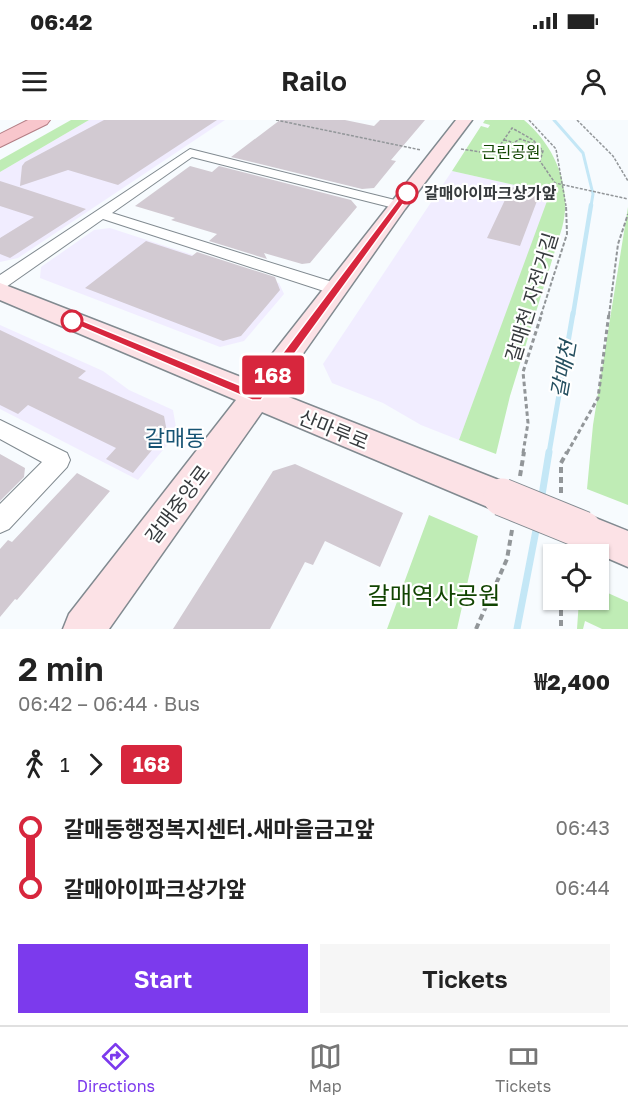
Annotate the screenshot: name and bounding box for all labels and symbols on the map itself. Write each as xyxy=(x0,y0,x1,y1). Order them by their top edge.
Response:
park label: 근린공원 xyxy=(482,142,540,162)
marker: 갈매아이파크상가앞 xyxy=(396,182,418,204)
place label: 갈매아이파크상가앞 xyxy=(424,183,557,203)
street label: 갈매천 자전거길 xyxy=(500,230,562,364)
unlabelled marker xyxy=(61,310,83,332)
water label: 갈매천 xyxy=(545,336,581,400)
line badge: 168 xyxy=(238,356,308,394)
street label: 산마루로 xyxy=(295,404,373,454)
district label: 갈매동 xyxy=(145,424,205,451)
street label: 갈매중앙로 xyxy=(140,460,214,548)
park label: 갈매역사공원 xyxy=(368,580,500,609)

